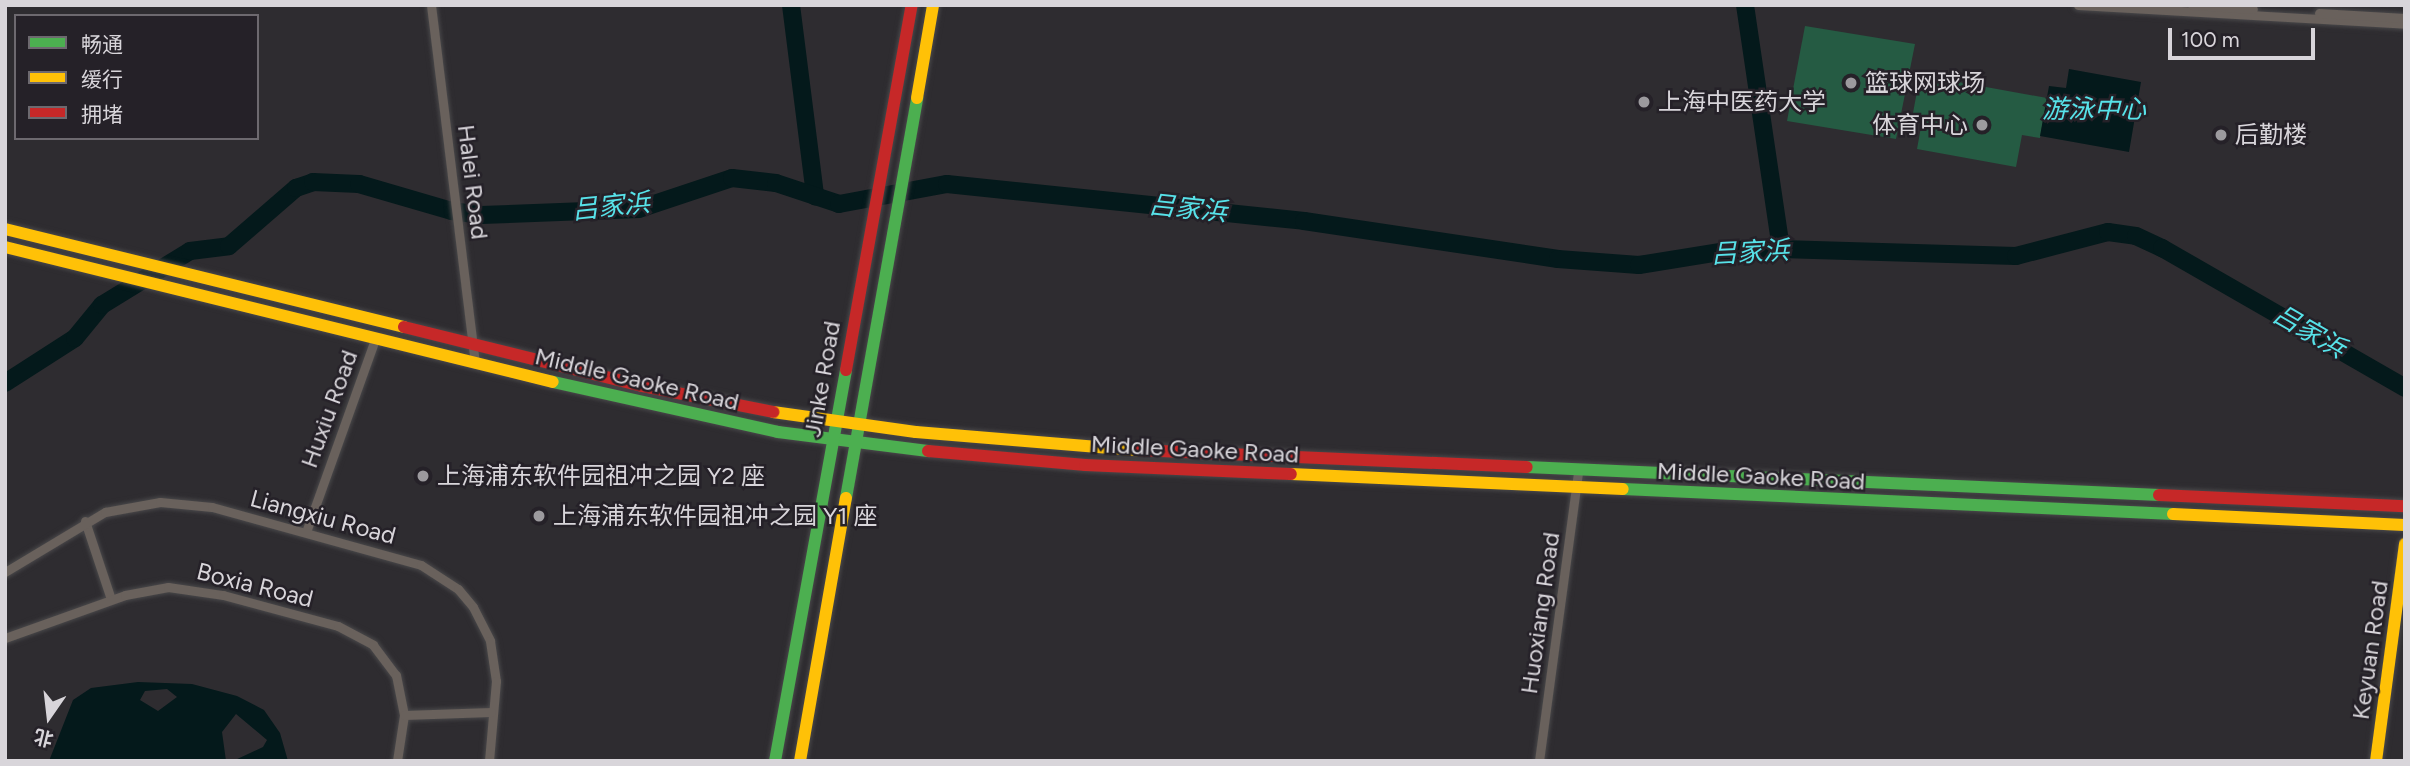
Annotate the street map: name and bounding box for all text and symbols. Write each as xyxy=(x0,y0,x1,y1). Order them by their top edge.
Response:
legend xyxy=(14,14,259,140)
scale bar xyxy=(2172,14,2319,58)
text: 100 m xyxy=(2181,27,2240,52)
text: 畅通 xyxy=(81,32,123,57)
text: 缓行 xyxy=(81,67,123,92)
place label: 篮球网球场 xyxy=(1865,69,1985,97)
marker: 篮球网球场 xyxy=(1843,75,1859,91)
place label: 上海中医药大学 xyxy=(1658,88,1826,116)
marker: 上海中医药大学 xyxy=(1636,94,1652,110)
water label: 游泳中心 xyxy=(2042,94,2146,126)
text: 拥堵 xyxy=(81,102,123,127)
place label: 体育中心 xyxy=(1872,111,1968,139)
marker: 体育中心 xyxy=(1974,117,1990,133)
place label: 后勤楼 xyxy=(2235,121,2307,149)
street label: Halei Road xyxy=(452,123,494,241)
marker: 后勤楼 xyxy=(2213,127,2229,143)
water label: 吕家浜 xyxy=(571,187,651,227)
water label: 吕家浜 xyxy=(1148,189,1228,229)
water label: 吕家浜 xyxy=(1710,235,1790,271)
water label: 吕家浜 xyxy=(2267,299,2351,365)
street label: Jinke Road xyxy=(798,319,846,439)
street label: Middle Gaoke Road xyxy=(532,342,742,416)
street label: Huxiu Road xyxy=(294,346,364,472)
street label: Middle Gaoke Road xyxy=(1090,429,1300,469)
street label: Middle Gaoke Road xyxy=(1656,456,1866,496)
place label: 上海浦东软件园祖冲之园 Y2 座 xyxy=(437,462,765,490)
marker: 上海浦东软件园祖冲之园 Y2 座 xyxy=(415,468,431,484)
street label: Liangxiu Road xyxy=(247,484,399,550)
place label: 上海浦东软件园祖冲之园 Y1 座 xyxy=(553,502,877,530)
marker: 上海浦东软件园祖冲之园 Y1 座 xyxy=(531,508,547,524)
street label: Huoxiang Road xyxy=(1514,530,1566,696)
street label: Boxia Road xyxy=(194,557,316,613)
street label: Keyuan Road xyxy=(2346,579,2394,721)
north arrow xyxy=(14,682,84,752)
text: 北 xyxy=(32,724,56,751)

